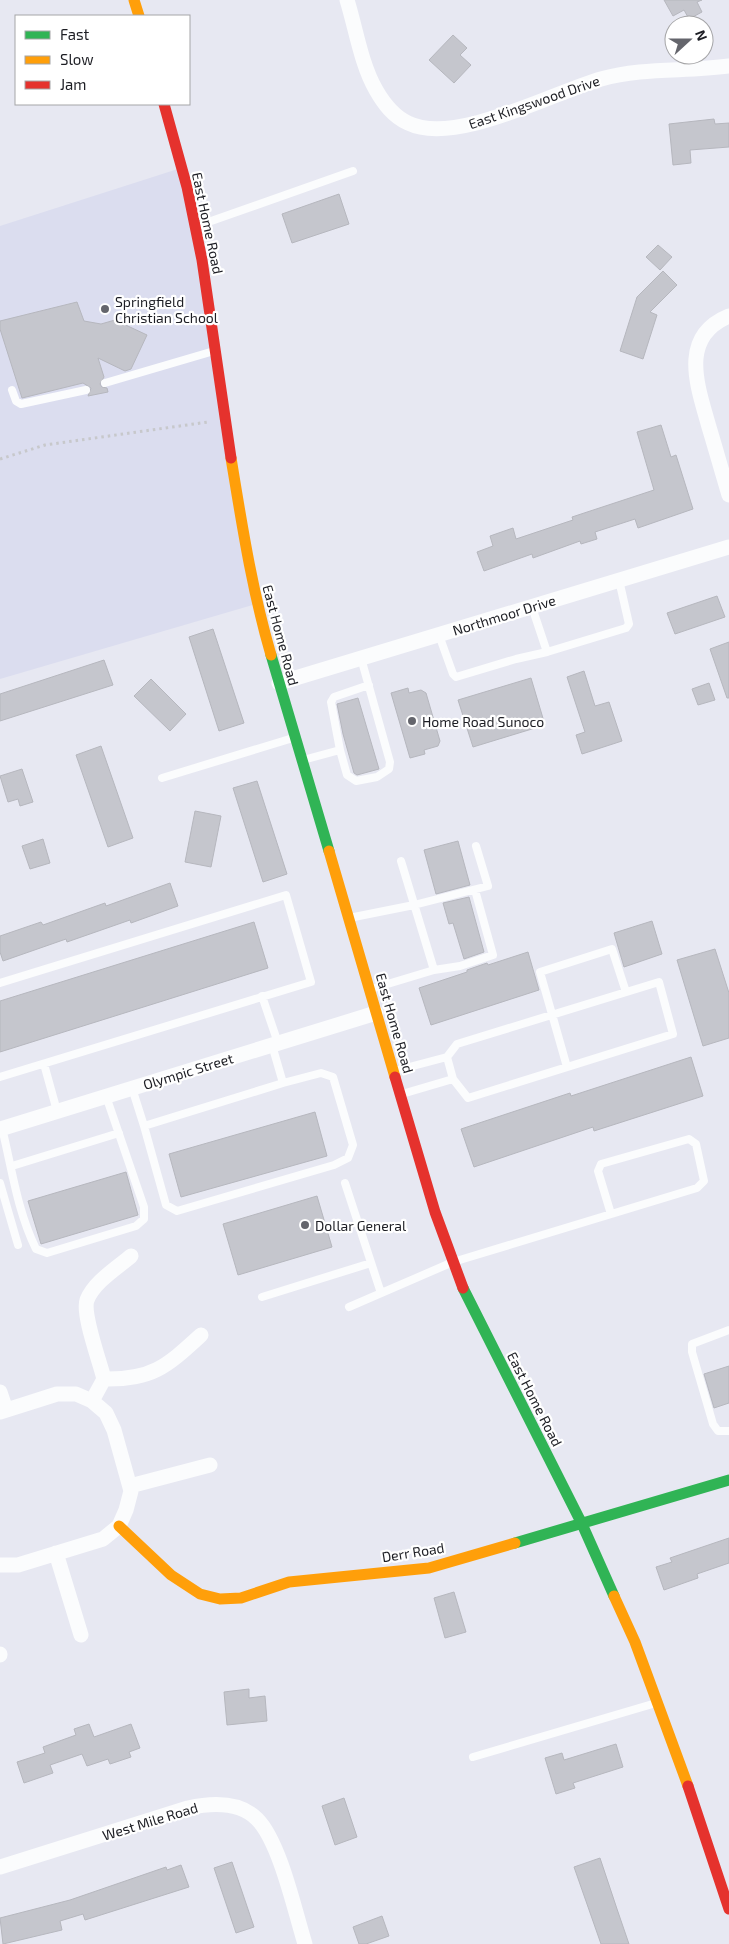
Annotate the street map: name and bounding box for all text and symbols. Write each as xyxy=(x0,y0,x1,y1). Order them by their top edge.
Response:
legend xyxy=(15,15,190,105)
north arrow xyxy=(664,15,714,65)
text: Fast xyxy=(60,25,90,43)
text: N xyxy=(692,27,711,43)
text: Slow xyxy=(60,50,94,68)
street label: East Kingswood Drive xyxy=(466,72,602,132)
text: Jam xyxy=(60,75,86,93)
street label: East Home Road xyxy=(189,171,227,275)
place label: Springfield Christian School xyxy=(115,293,219,326)
marker: Springfield Christian School xyxy=(99,303,111,315)
street label: East Home Road xyxy=(259,583,303,687)
street label: Northmoor Drive xyxy=(450,591,558,639)
place label: Home Road Sunoco xyxy=(422,713,544,730)
marker: Home Road Sunoco xyxy=(406,715,418,727)
street label: East Home Road xyxy=(373,971,417,1075)
street label: Olympic Street xyxy=(141,1049,235,1093)
place label: Dollar General xyxy=(315,1217,407,1234)
marker: Dollar General xyxy=(299,1219,311,1231)
street label: East Home Road xyxy=(504,1349,566,1449)
street label: Derr Road xyxy=(380,1539,446,1565)
street label: West Mile Road xyxy=(100,1798,200,1844)

